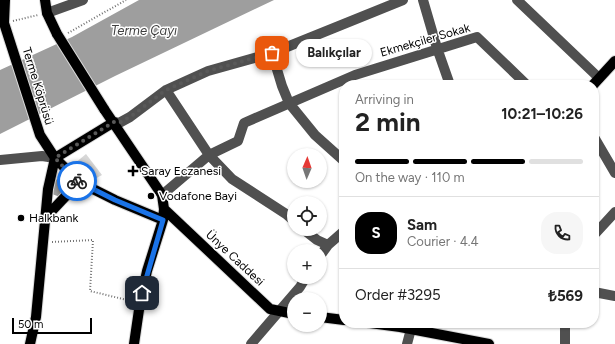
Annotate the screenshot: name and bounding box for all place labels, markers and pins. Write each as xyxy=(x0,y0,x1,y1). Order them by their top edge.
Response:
pin xyxy=(255,36,289,70)
callout: Balıkçılar xyxy=(296,39,372,67)
place label: Saray Eczanesi xyxy=(141,164,221,178)
marker: Saray Eczanesi xyxy=(128,166,138,176)
place label: Vodafone Bayi xyxy=(159,189,237,203)
marker: Vodafone Bayi xyxy=(146,191,156,201)
place label: Halkbank xyxy=(29,211,78,225)
marker: Halkbank xyxy=(16,213,26,223)
pin xyxy=(125,276,159,310)

